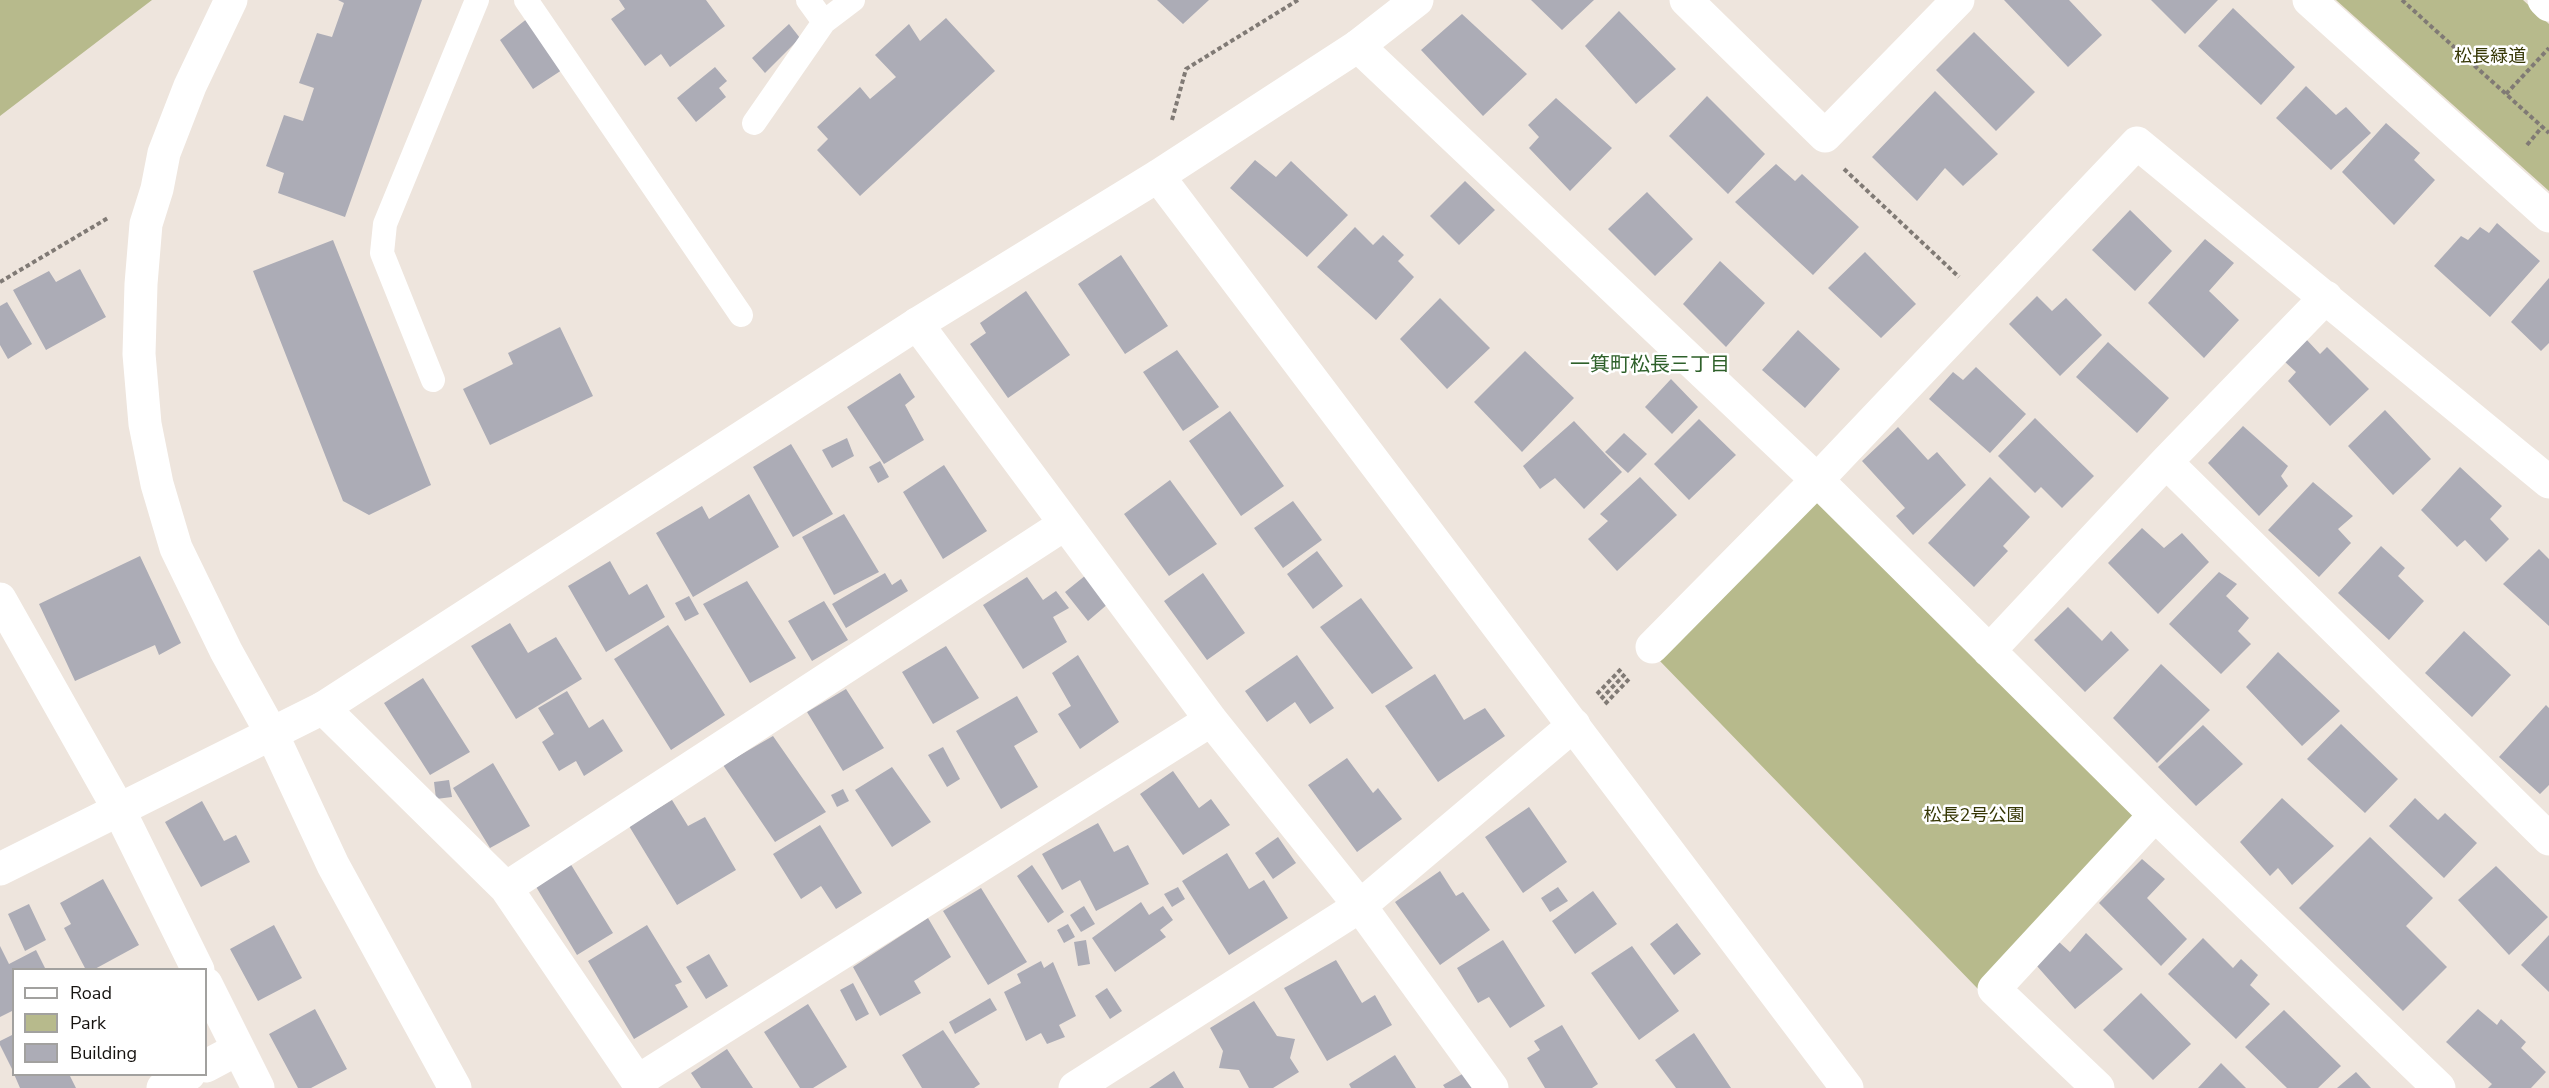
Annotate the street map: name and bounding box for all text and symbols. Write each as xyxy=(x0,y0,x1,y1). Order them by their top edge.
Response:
park label: 松長緑道 xyxy=(2454,47,2526,69)
district label: 一箕町松長三丁目 xyxy=(1570,354,1730,378)
park label: 松長2号公園 xyxy=(1924,806,2024,828)
legend xyxy=(12,968,207,1076)
text: Road xyxy=(70,981,112,1005)
text: Park xyxy=(70,1011,106,1035)
text: Building xyxy=(70,1041,137,1065)

